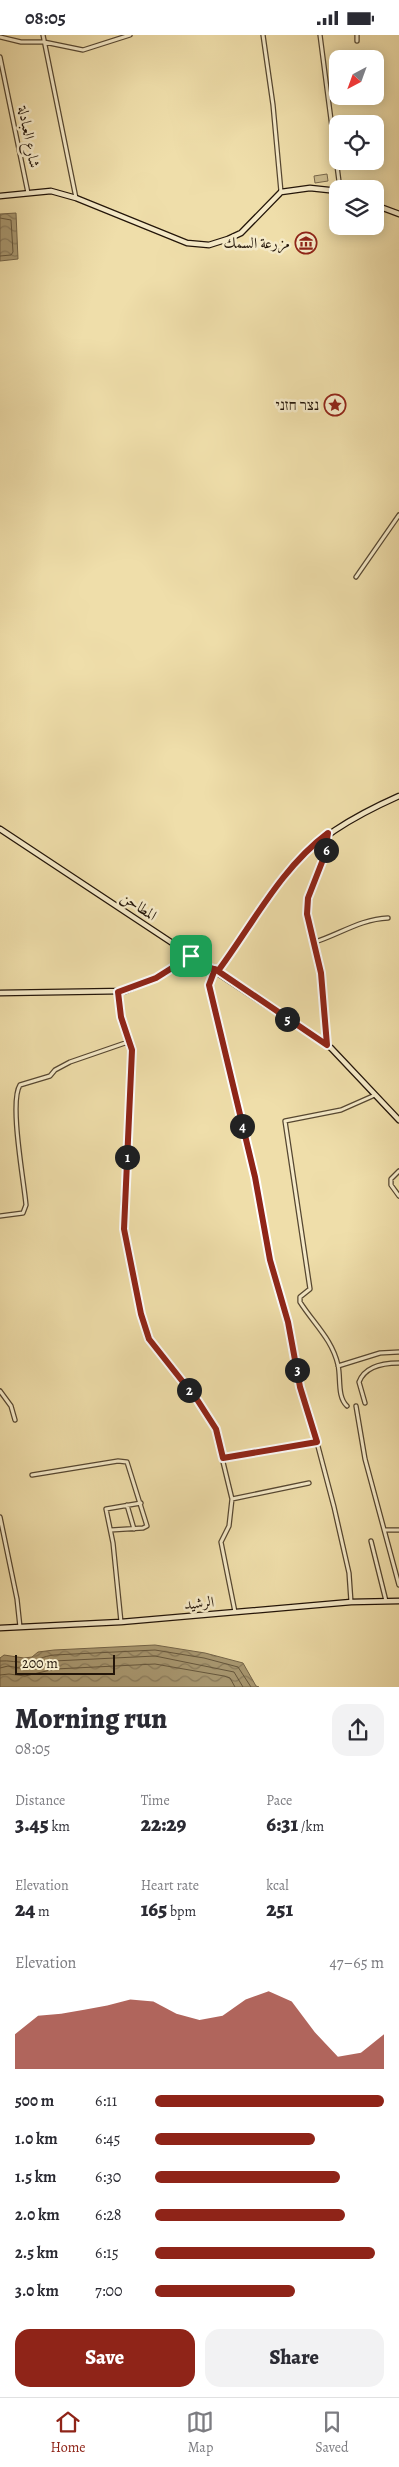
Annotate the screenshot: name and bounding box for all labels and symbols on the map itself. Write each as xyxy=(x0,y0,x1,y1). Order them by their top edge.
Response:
north arrow xyxy=(329,50,384,105)
street label: شارع العبادلة xyxy=(10,103,45,170)
museum icon: مزرعة السمك xyxy=(294,231,318,255)
place label: مزرعة السمك xyxy=(224,233,290,254)
place icon: נצר חזני xyxy=(323,393,347,417)
place label: נצר חזני xyxy=(276,395,319,415)
pin: 6 xyxy=(314,837,338,863)
street label: المطاحن xyxy=(117,887,161,925)
pin xyxy=(170,935,212,977)
pin: 5 xyxy=(274,1007,300,1031)
pin: 4 xyxy=(230,1113,254,1139)
pin: 1 xyxy=(114,1145,140,1169)
pin: 3 xyxy=(284,1357,310,1383)
pin: 2 xyxy=(176,1377,202,1403)
street label: الرشيد xyxy=(183,1592,215,1614)
scale bar xyxy=(15,1652,115,1675)

